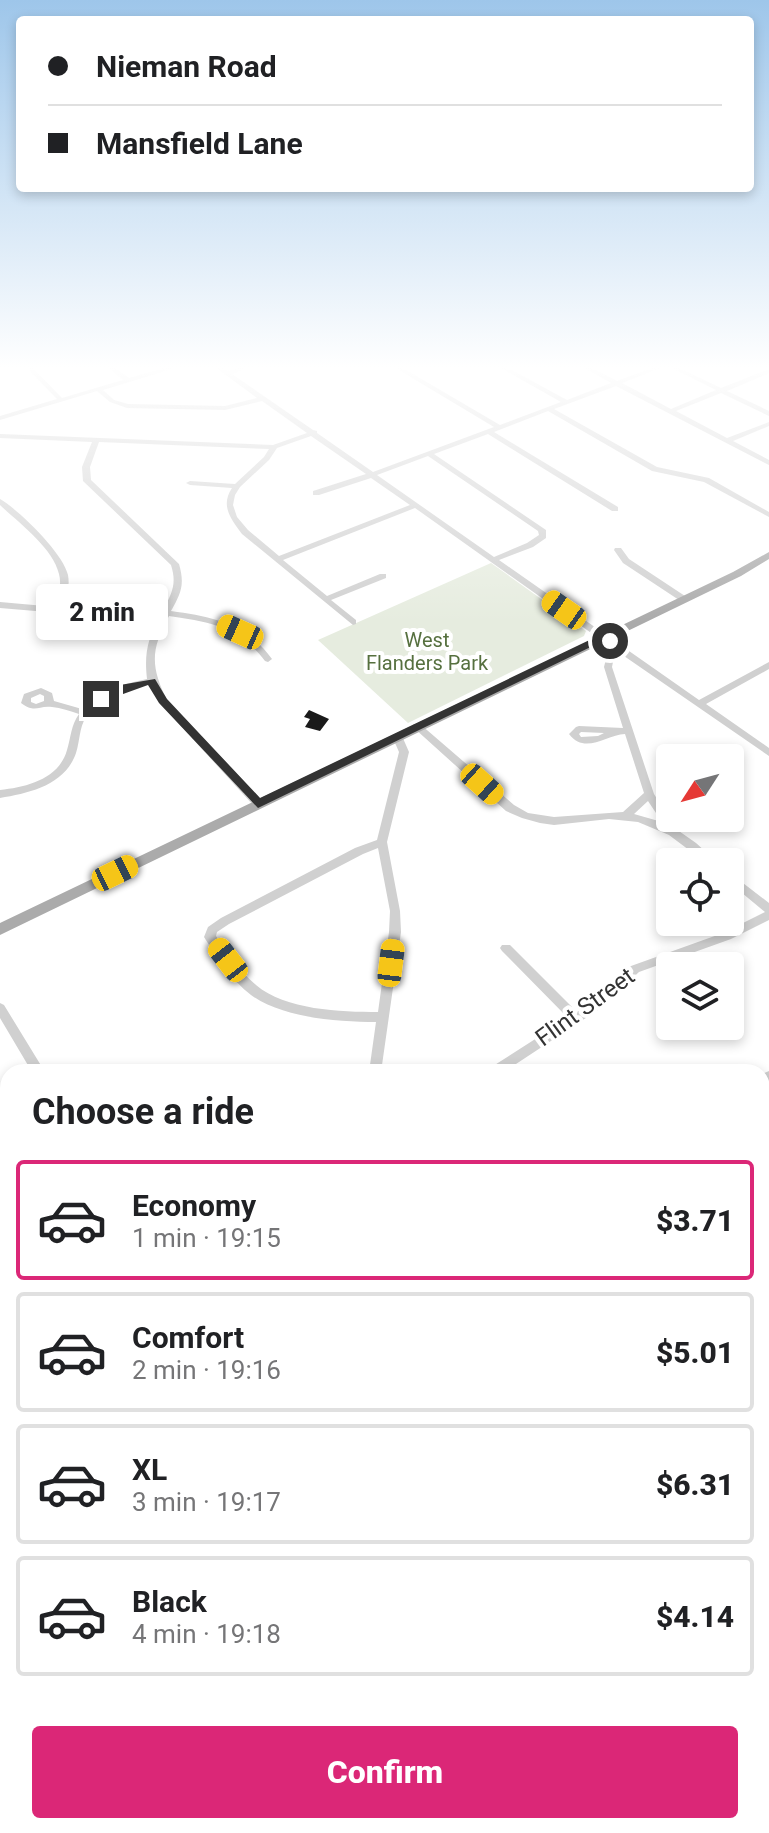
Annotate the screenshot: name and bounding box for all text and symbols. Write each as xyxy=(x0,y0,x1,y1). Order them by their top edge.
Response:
text: Nieman Road xyxy=(96,49,277,84)
text: Mansfield Lane xyxy=(96,126,303,161)
callout: 2 min xyxy=(35,583,167,639)
car xyxy=(537,586,591,634)
text: 2 min xyxy=(69,597,135,627)
car xyxy=(213,611,267,653)
route start xyxy=(592,623,628,659)
park label: West Flanders Park xyxy=(366,628,489,675)
route end xyxy=(83,681,119,717)
north arrow xyxy=(656,744,744,832)
map controls xyxy=(656,744,744,1040)
car xyxy=(456,759,508,809)
button: locate xyxy=(656,848,744,936)
car xyxy=(88,852,142,894)
car xyxy=(204,934,252,986)
car xyxy=(376,938,406,988)
button: layers xyxy=(656,952,744,1040)
street label: Flint Street xyxy=(530,962,640,1052)
text: Choose a ride xyxy=(32,1091,254,1133)
icon: car xyxy=(36,1184,108,1256)
text: Economy xyxy=(132,1188,256,1223)
text: $3.71 xyxy=(656,1203,734,1238)
text: 1 min · 19:15 xyxy=(132,1223,281,1253)
icon: car xyxy=(36,1316,108,1388)
text: Comfort xyxy=(132,1320,244,1355)
text: $5.01 xyxy=(656,1335,734,1370)
text: 2 min · 19:16 xyxy=(132,1355,281,1385)
icon: car xyxy=(36,1448,108,1520)
text: XL xyxy=(132,1452,167,1487)
text: $6.31 xyxy=(656,1467,734,1502)
text: 3 min · 19:17 xyxy=(132,1487,281,1517)
icon: car xyxy=(36,1580,108,1652)
text: Black xyxy=(132,1584,207,1619)
text: $4.14 xyxy=(656,1599,734,1634)
text: 4 min · 19:18 xyxy=(132,1619,281,1649)
button: Confirm xyxy=(32,1726,738,1818)

